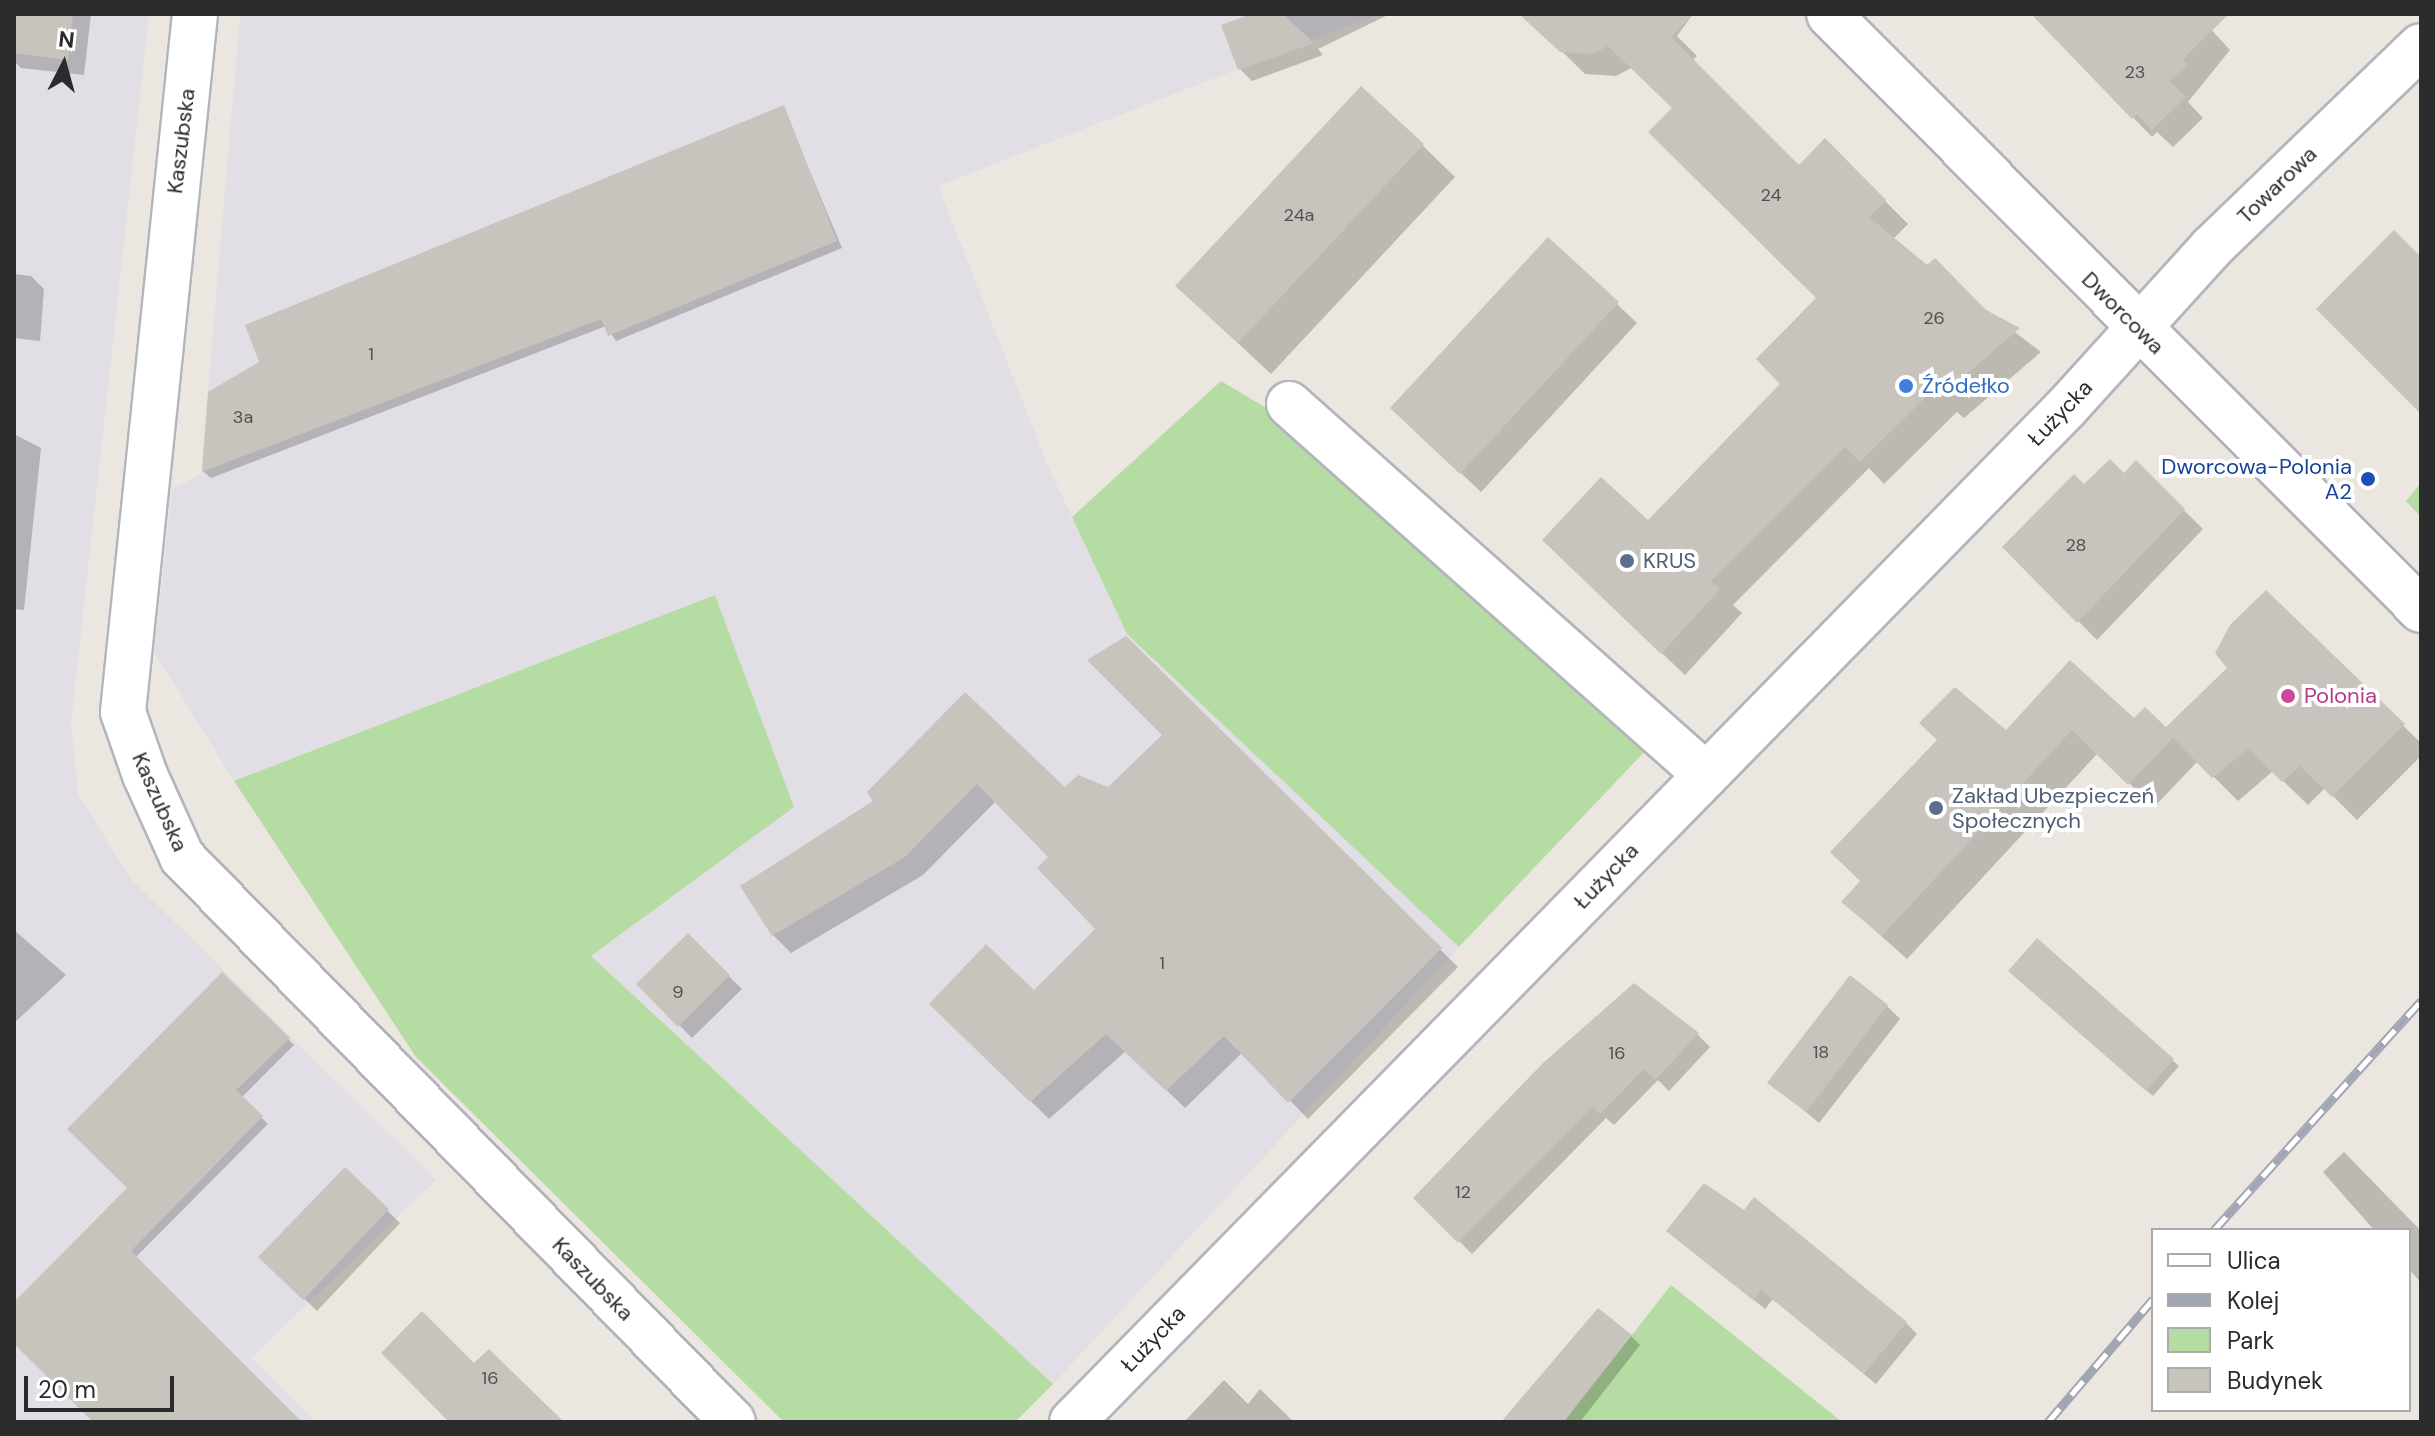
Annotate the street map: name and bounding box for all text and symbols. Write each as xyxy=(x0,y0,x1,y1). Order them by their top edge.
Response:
north arrow xyxy=(24,24,104,104)
text: N xyxy=(57,24,76,55)
house number: 23 xyxy=(2124,61,2146,83)
street label: Kaszubska xyxy=(161,87,201,195)
street label: Towarowa xyxy=(2232,141,2322,229)
house number: 24 xyxy=(1761,184,1781,206)
house number: 24a xyxy=(1284,204,1314,226)
street label: Dworcowa xyxy=(2076,266,2170,360)
house number: 26 xyxy=(1923,307,1945,329)
house number: 1 xyxy=(368,343,374,365)
place label: Źródełko xyxy=(1922,373,2010,399)
street label: Łużycka xyxy=(2022,374,2098,452)
marker: Źródełko xyxy=(1897,377,1915,395)
house number: 3a xyxy=(233,406,253,428)
place label: Dworcowa-Polonia A2 xyxy=(2161,453,2352,504)
marker: Dworcowa-Polonia A2 xyxy=(2359,470,2377,488)
house number: 28 xyxy=(2065,534,2087,556)
place label: KRUS xyxy=(1643,548,1696,574)
marker: KRUS xyxy=(1618,552,1636,570)
place label: Polonia xyxy=(2304,683,2377,709)
marker: Polonia xyxy=(2279,687,2297,705)
street label: Kaszubska xyxy=(126,748,194,856)
place label: Zakład Ubezpieczeń Społecznych xyxy=(1952,782,2154,834)
marker: Zakład Ubezpieczeń Społecznych xyxy=(1927,799,1945,817)
street label: Łużycka xyxy=(1568,837,1644,915)
house number: 1 xyxy=(1159,952,1165,974)
house number: 9 xyxy=(672,981,684,1003)
house number: 18 xyxy=(1813,1041,1829,1063)
house number: 16 xyxy=(1609,1042,1625,1064)
house number: 12 xyxy=(1455,1181,1471,1203)
legend xyxy=(2151,1228,2411,1412)
street label: Kaszubska xyxy=(547,1232,639,1326)
text: Ulica xyxy=(2227,1245,2281,1276)
text: Kolej xyxy=(2227,1285,2279,1316)
street label: Łużycka xyxy=(1115,1300,1191,1378)
text: Park xyxy=(2227,1325,2274,1356)
scale bar xyxy=(28,1360,178,1410)
text: Budynek xyxy=(2227,1365,2323,1396)
house number: 16 xyxy=(482,1367,498,1389)
text: 20 m xyxy=(38,1374,96,1405)

